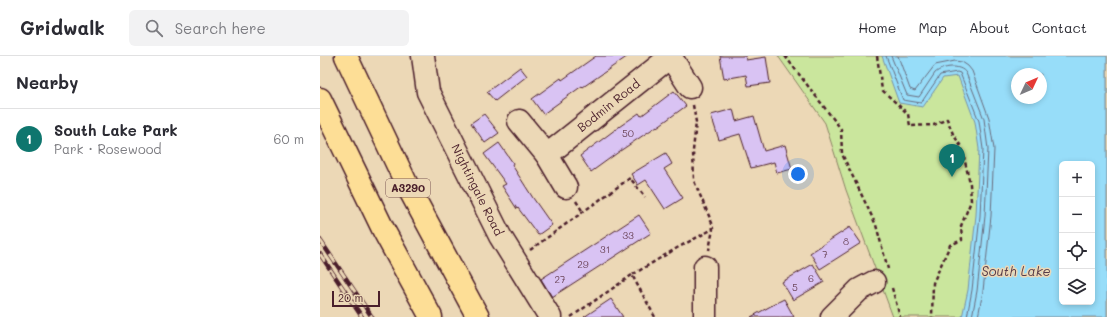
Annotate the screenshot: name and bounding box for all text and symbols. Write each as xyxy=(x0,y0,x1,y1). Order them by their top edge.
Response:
search box xyxy=(129,10,409,46)
text: Gridwalk xyxy=(20,15,105,40)
icon: search xyxy=(143,17,165,39)
text: Search here xyxy=(175,18,266,38)
text: Home xyxy=(858,18,896,37)
text: Map xyxy=(918,18,947,37)
text: About xyxy=(969,18,1010,37)
text: Contact xyxy=(1032,18,1087,37)
north arrow xyxy=(1011,68,1047,104)
text: Nearby xyxy=(16,71,78,93)
street label: Bodmin Road xyxy=(573,75,643,135)
text: South Lake Park xyxy=(54,120,178,140)
house number: 50 xyxy=(622,126,634,140)
text: 1 xyxy=(26,130,32,147)
text: 60 m xyxy=(274,130,304,147)
text: Park · Rosewood xyxy=(54,140,162,157)
street label: Nightingale Road xyxy=(448,141,508,239)
pin: 1 xyxy=(939,144,965,177)
map controls xyxy=(1059,161,1095,305)
button: + xyxy=(1059,161,1095,197)
your location xyxy=(788,164,808,184)
road number: A3290 xyxy=(386,179,430,197)
button: − xyxy=(1059,197,1095,233)
house number: 33 xyxy=(622,228,634,242)
button: locate xyxy=(1059,233,1095,269)
house number: 8 xyxy=(843,234,849,248)
house number: 31 xyxy=(600,242,610,256)
house number: 7 xyxy=(822,247,828,261)
house number: 29 xyxy=(577,257,589,271)
water label: South Lake xyxy=(981,262,1051,279)
button: layers xyxy=(1059,269,1095,305)
house number: 6 xyxy=(808,271,814,285)
house number: 27 xyxy=(554,272,566,286)
house number: 5 xyxy=(792,280,798,294)
scale bar xyxy=(332,289,380,308)
text: 20 m xyxy=(338,290,363,305)

